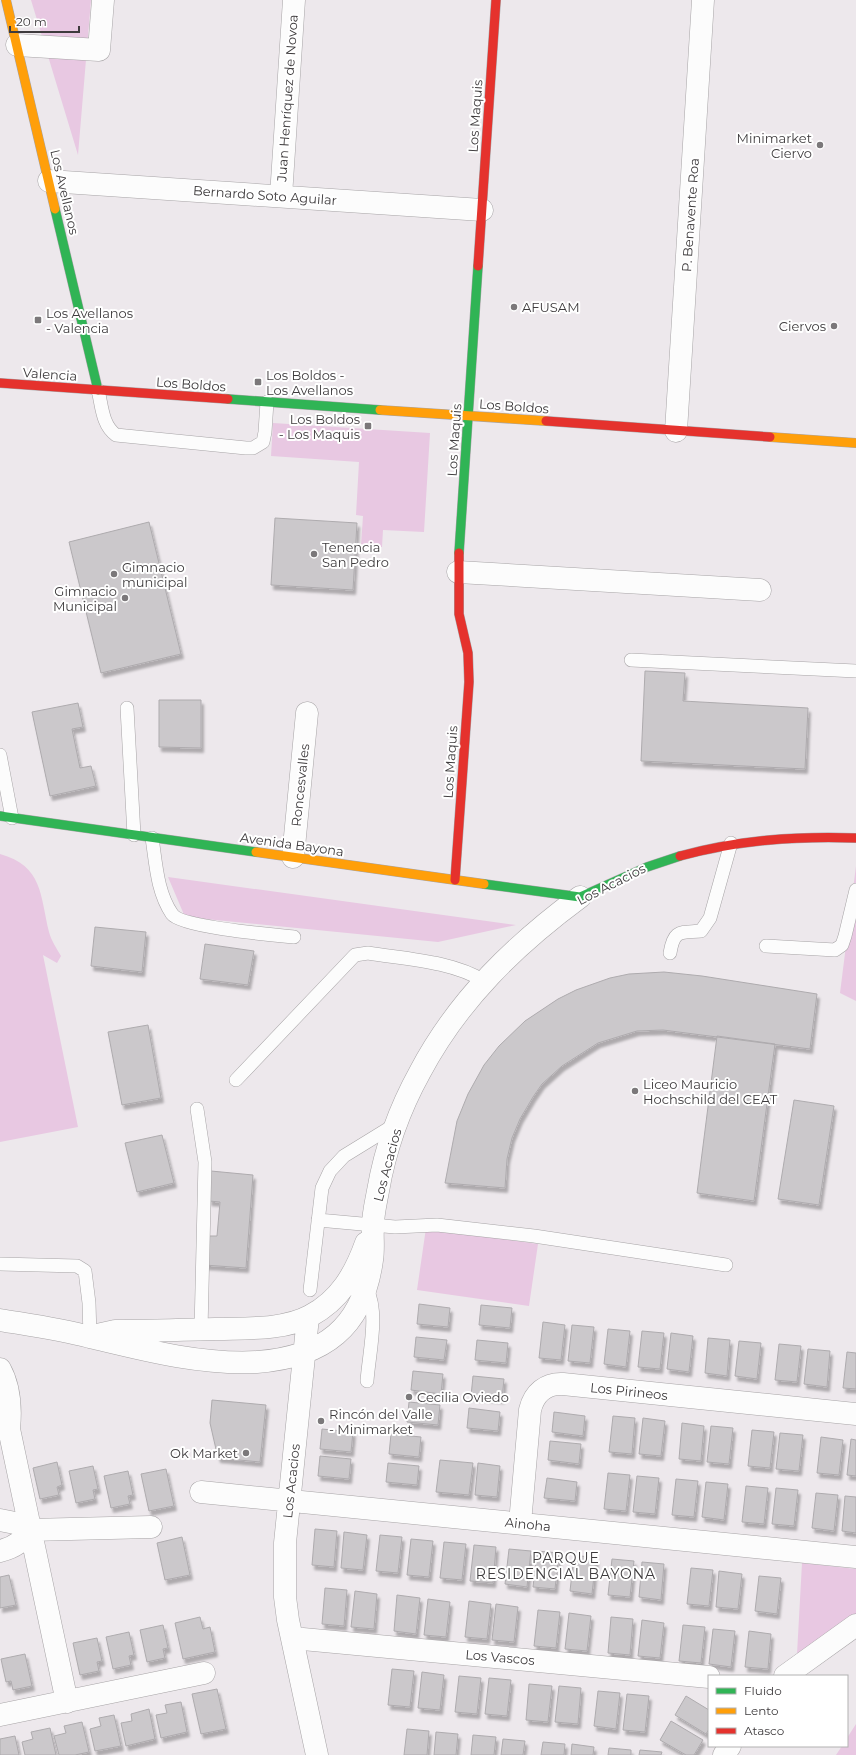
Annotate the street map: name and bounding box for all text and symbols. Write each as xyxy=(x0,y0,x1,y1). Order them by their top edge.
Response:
scale bar xyxy=(10,8,79,34)
text: 20 m xyxy=(16,14,47,29)
street label: Juan Henríquez de Novoa xyxy=(273,14,301,183)
street label: Los Maquis xyxy=(464,79,486,153)
place label: Minimarket Ciervo xyxy=(737,130,812,161)
marker: Minimarket Ciervo xyxy=(815,140,825,150)
street label: Los Avellanos xyxy=(47,148,83,236)
street label: P. Benavente Roa xyxy=(678,158,702,272)
street label: Bernardo Soto Aguilar xyxy=(193,182,337,208)
place label: AFUSAM xyxy=(522,299,580,315)
marker: AFUSAM xyxy=(509,302,519,312)
place label: Los Avellanos - Valencia xyxy=(46,305,133,336)
marker: Los Avellanos - Valencia xyxy=(33,315,43,325)
place label: Ciervos xyxy=(779,318,826,334)
marker: Ciervos xyxy=(829,321,839,331)
street label: Valencia xyxy=(22,364,78,384)
place label: Los Boldos - Los Avellanos xyxy=(266,367,353,398)
street label: Los Boldos xyxy=(155,374,227,394)
marker: Los Boldos - Los Avellanos xyxy=(253,377,263,387)
street label: Los Boldos xyxy=(478,396,550,416)
street label: Los Maquis xyxy=(443,403,465,477)
place label: Los Boldos - Los Maquis xyxy=(279,411,360,442)
marker: Los Boldos - Los Maquis xyxy=(363,421,373,431)
place label: Tenencia San Pedro xyxy=(322,539,389,570)
marker: Tenencia San Pedro xyxy=(309,549,319,559)
place label: Gimnacio municipal xyxy=(122,559,187,590)
marker: Gimnacio municipal xyxy=(109,569,119,579)
place label: Gimnacio Municipal xyxy=(53,583,117,614)
marker: Gimnacio Municipal xyxy=(120,593,130,603)
street label: Los Maquis xyxy=(439,725,461,799)
street label: Roncesvalles xyxy=(288,743,312,827)
street label: Avenida Bayona xyxy=(239,829,345,859)
street label: Los Acacios xyxy=(574,860,648,908)
place label: Liceo Mauricio Hochschild del CEAT xyxy=(643,1076,778,1107)
marker: Liceo Mauricio Hochschild del CEAT xyxy=(630,1086,640,1096)
street label: Los Acacios xyxy=(370,1127,404,1203)
street label: Los Pirineos xyxy=(589,1379,669,1403)
place label: Cecilia Oviedo xyxy=(417,1389,509,1405)
marker: Cecilia Oviedo xyxy=(404,1392,414,1402)
place label: Rincón del Valle - Minimarket xyxy=(329,1406,433,1437)
marker: Rincón del Valle - Minimarket xyxy=(316,1416,326,1426)
street label: Los Acacios xyxy=(279,1443,303,1519)
place label: Ok Market xyxy=(170,1445,238,1461)
marker: Ok Market xyxy=(241,1448,251,1458)
street label: Ainoha xyxy=(504,1514,552,1534)
district label: PARQUE RESIDENCIAL BAYONA xyxy=(476,1549,656,1583)
street label: Los Vascos xyxy=(465,1646,535,1668)
legend xyxy=(708,1675,848,1747)
text: Fluido xyxy=(744,1683,782,1698)
text: Lento xyxy=(744,1703,779,1718)
text: Atasco xyxy=(744,1723,784,1738)

